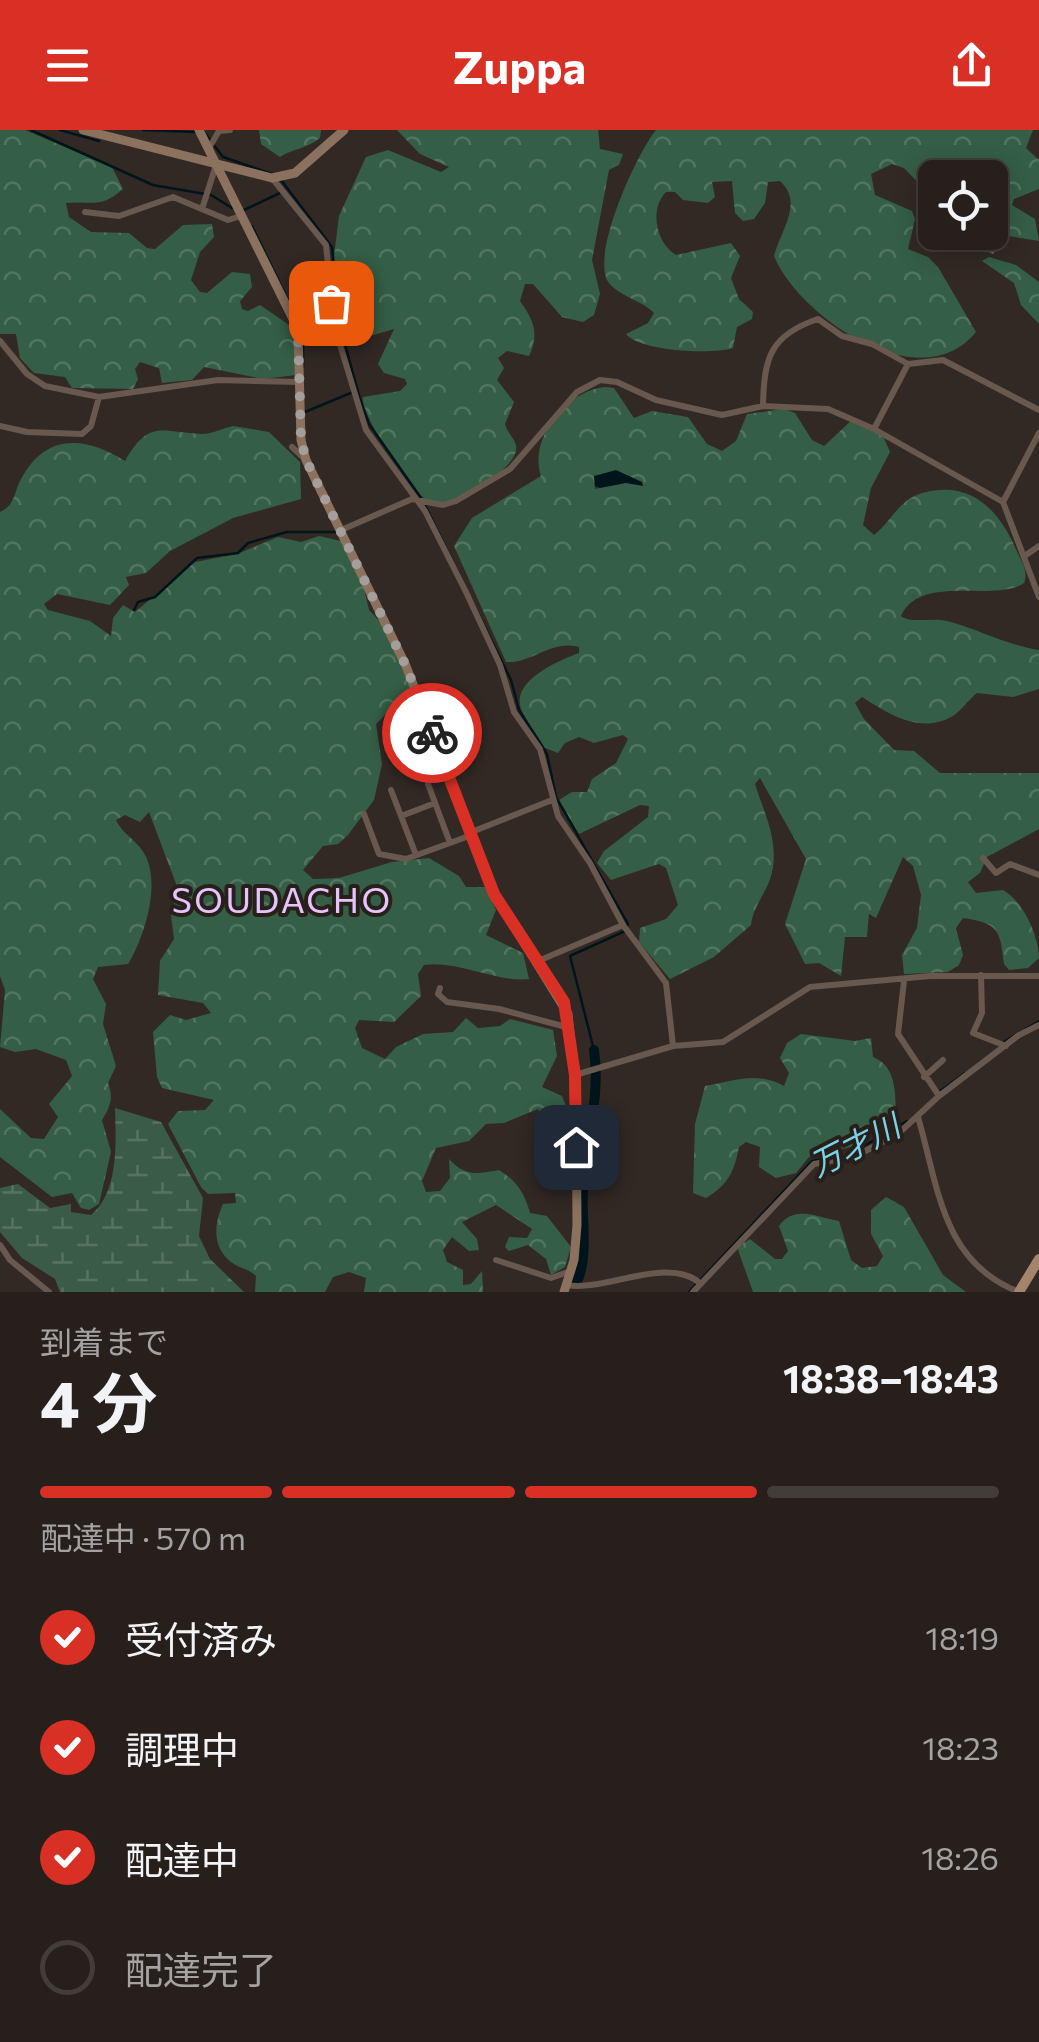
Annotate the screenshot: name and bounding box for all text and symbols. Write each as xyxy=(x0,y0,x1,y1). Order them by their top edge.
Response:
icon: menu xyxy=(40,38,95,93)
text: Zuppa xyxy=(453,38,586,93)
icon: share xyxy=(944,38,999,93)
map controls xyxy=(918,160,1008,250)
button: locate xyxy=(918,160,1008,250)
pin xyxy=(289,261,374,346)
icon: bag xyxy=(304,276,359,331)
courier xyxy=(382,683,482,783)
icon: bike xyxy=(405,706,460,761)
district label: SOUDACHO xyxy=(171,877,393,920)
water label: 万才川 xyxy=(802,1103,909,1184)
pin xyxy=(534,1105,619,1190)
icon: home xyxy=(549,1120,604,1175)
text: 到着まで xyxy=(40,1321,168,1361)
text: 18:38–18:43 xyxy=(783,1354,999,1401)
text: 4 分 xyxy=(40,1361,157,1440)
text: 配達中 · 570 m xyxy=(40,1517,246,1557)
icon: check xyxy=(40,1610,95,1665)
text: 受付済み xyxy=(125,1615,277,1662)
text: 18:19 xyxy=(925,1617,999,1657)
icon: check xyxy=(40,1720,95,1775)
text: 調理中 xyxy=(125,1725,239,1772)
text: 18:23 xyxy=(922,1727,999,1767)
icon: check xyxy=(40,1830,95,1885)
text: 配達中 xyxy=(125,1835,239,1882)
text: 18:26 xyxy=(921,1837,999,1877)
text: 配達完了 xyxy=(125,1945,277,1992)

